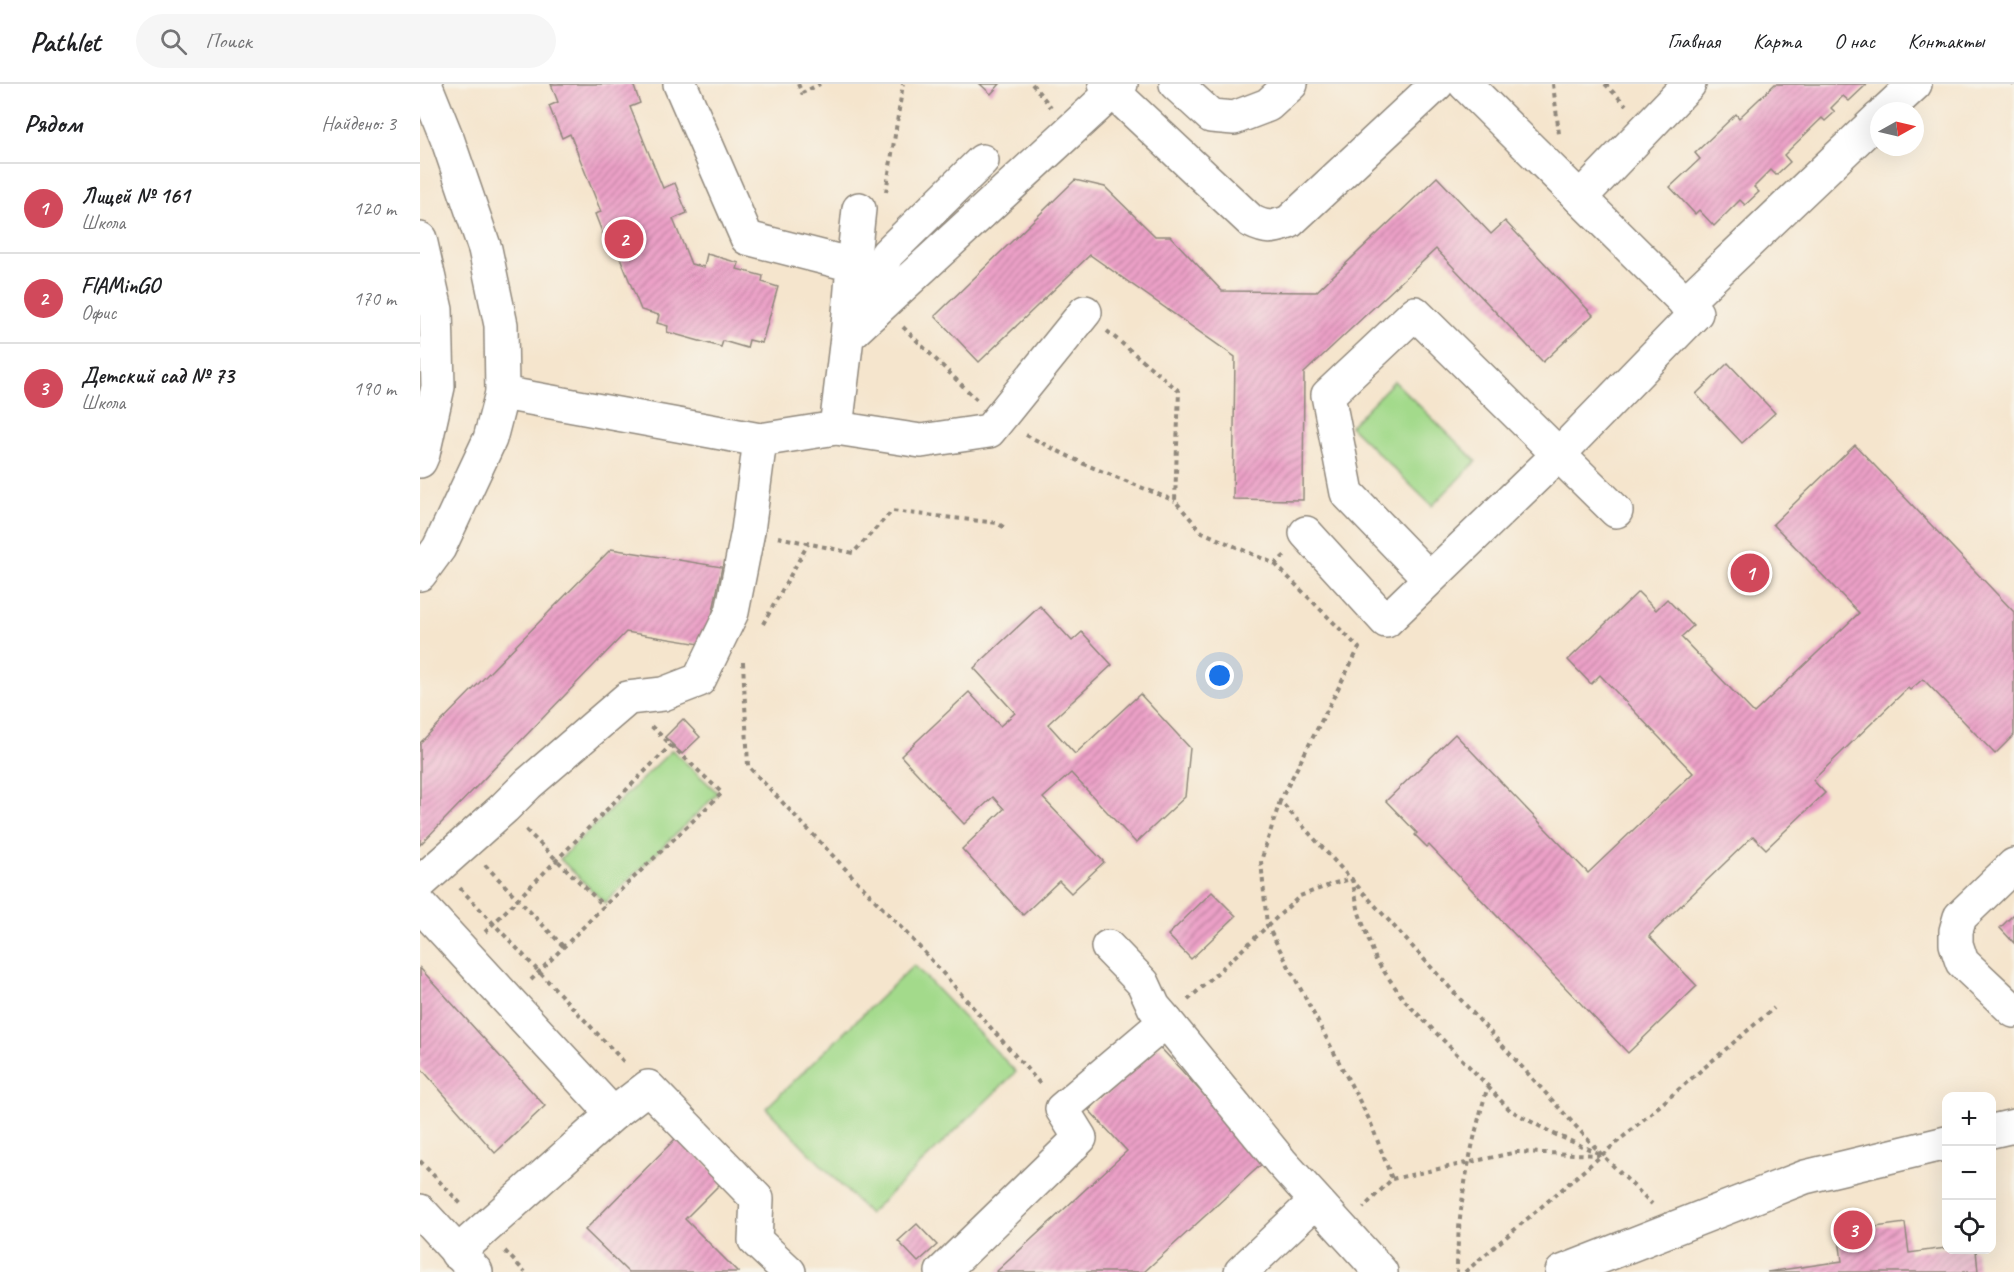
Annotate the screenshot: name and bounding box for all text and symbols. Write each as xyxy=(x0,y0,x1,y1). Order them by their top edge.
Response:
search box xyxy=(136,14,556,68)
text: Pathlet xyxy=(30,24,100,59)
icon: search xyxy=(157,25,190,58)
text: Поиск xyxy=(205,27,252,55)
text: Главная xyxy=(1667,28,1720,54)
text: Карта xyxy=(1753,28,1801,54)
text: О нас xyxy=(1834,28,1875,54)
text: Контакты xyxy=(1908,28,1984,54)
north arrow xyxy=(1870,102,1924,156)
text: Рядом xyxy=(24,107,82,140)
text: Найдено: 3 xyxy=(321,111,396,136)
text: Лицей № 161 xyxy=(81,182,190,210)
text: 1 xyxy=(39,196,48,221)
text: 120 m xyxy=(353,196,396,221)
text: Школа xyxy=(81,210,125,235)
pin: 2 xyxy=(604,216,644,262)
text: FlAMinGO xyxy=(81,272,160,300)
text: 2 xyxy=(39,286,48,311)
text: 170 m xyxy=(353,286,396,311)
text: Офис xyxy=(81,300,116,325)
text: Детский сад № 73 xyxy=(81,362,234,390)
text: 3 xyxy=(39,376,48,401)
text: 190 m xyxy=(353,376,396,401)
text: Школа xyxy=(81,390,125,415)
pin: 1 xyxy=(1730,550,1770,596)
your location xyxy=(1205,661,1234,690)
map controls xyxy=(1942,1092,1996,1254)
button: + xyxy=(1942,1092,1996,1146)
button: − xyxy=(1942,1146,1996,1200)
button: locate xyxy=(1942,1200,1996,1254)
pin: 3 xyxy=(1834,1208,1872,1252)

